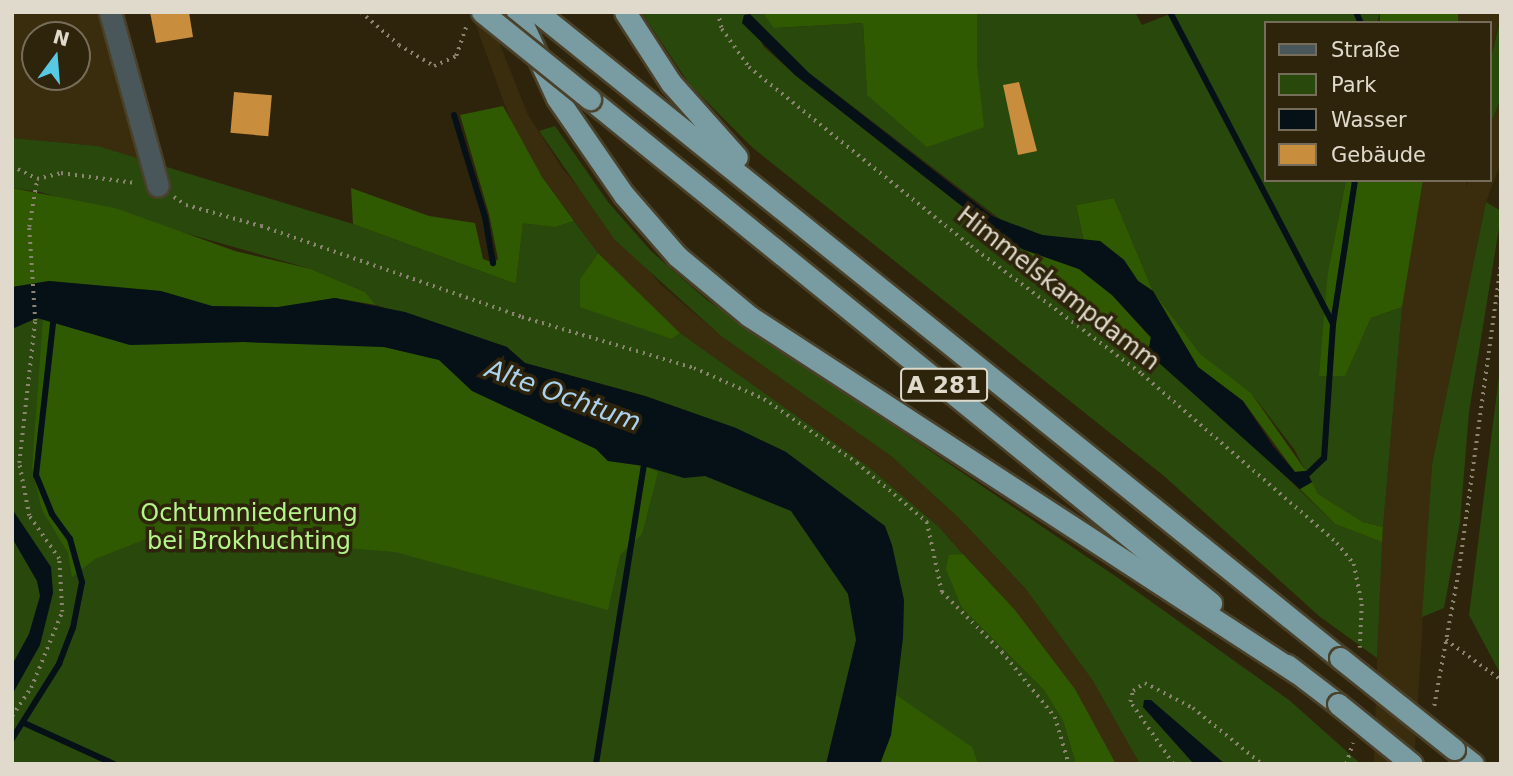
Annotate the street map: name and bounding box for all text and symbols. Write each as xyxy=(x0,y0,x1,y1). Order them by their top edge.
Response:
north arrow xyxy=(21,21,91,91)
legend xyxy=(1264,21,1492,182)
text: N xyxy=(51,25,72,51)
text: Straße xyxy=(1331,38,1400,62)
text: Park xyxy=(1331,73,1376,97)
text: Wasser xyxy=(1331,108,1407,132)
text: Gebäude xyxy=(1331,143,1426,167)
street label: Himmelskampdamm xyxy=(951,201,1165,377)
water label: Alte Ochtum xyxy=(481,354,645,438)
road number: A 281 xyxy=(898,366,990,404)
park label: Ochtumniederung bei Brokhuchting xyxy=(140,500,358,556)

